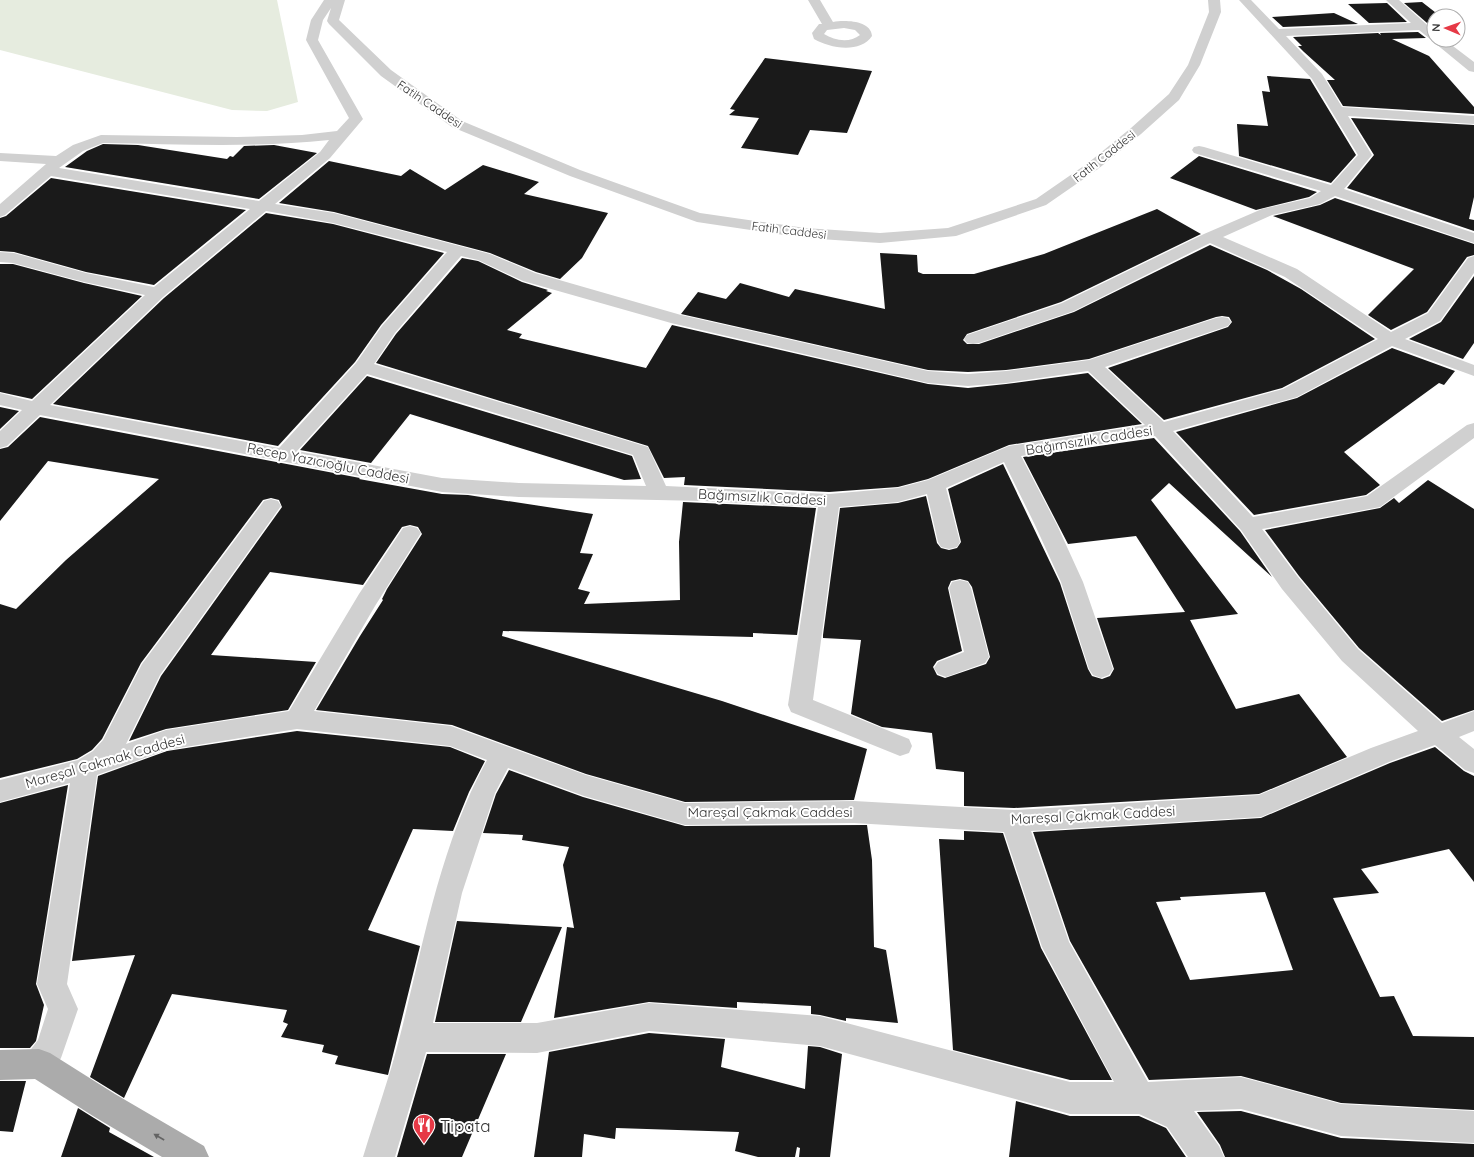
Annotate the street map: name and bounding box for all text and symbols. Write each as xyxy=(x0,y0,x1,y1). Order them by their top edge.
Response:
north arrow xyxy=(1426,8,1466,48)
text: N xyxy=(1429,23,1443,32)
street label: Fatih Caddesi xyxy=(395,77,465,131)
street label: Fatih Caddesi xyxy=(1070,127,1138,185)
street label: Fatih Caddesi xyxy=(751,218,827,242)
street label: Bağımsızlık Caddesi xyxy=(1024,421,1154,459)
street label: Recep Yazıcıoğlu Caddesi xyxy=(245,438,411,488)
street label: Bağımsızlık Caddesi xyxy=(698,485,826,509)
street label: Mareşal Çakmak Caddesi xyxy=(23,730,187,792)
street label: Mareşal Çakmak Caddesi xyxy=(1010,802,1176,828)
street label: Mareşal Çakmak Caddesi xyxy=(688,803,852,821)
restaurant icon: Tipata xyxy=(411,1112,437,1145)
place label: Tipata xyxy=(440,1115,491,1136)
one-way arrow xyxy=(153,1134,165,1141)

